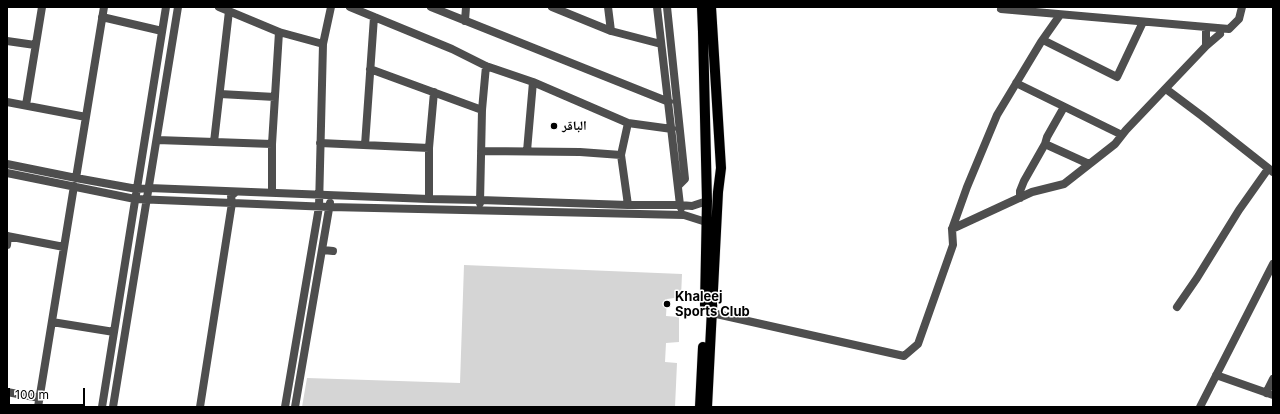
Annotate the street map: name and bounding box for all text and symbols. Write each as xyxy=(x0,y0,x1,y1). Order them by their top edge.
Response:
place label: الباقر xyxy=(562,118,587,134)
marker: الباقر xyxy=(549,121,559,131)
place label: Khaleej Sports Club xyxy=(675,289,750,320)
marker: Khaleej Sports Club xyxy=(662,299,672,309)
scale bar xyxy=(10,380,87,406)
text: 100 m xyxy=(15,387,49,402)

